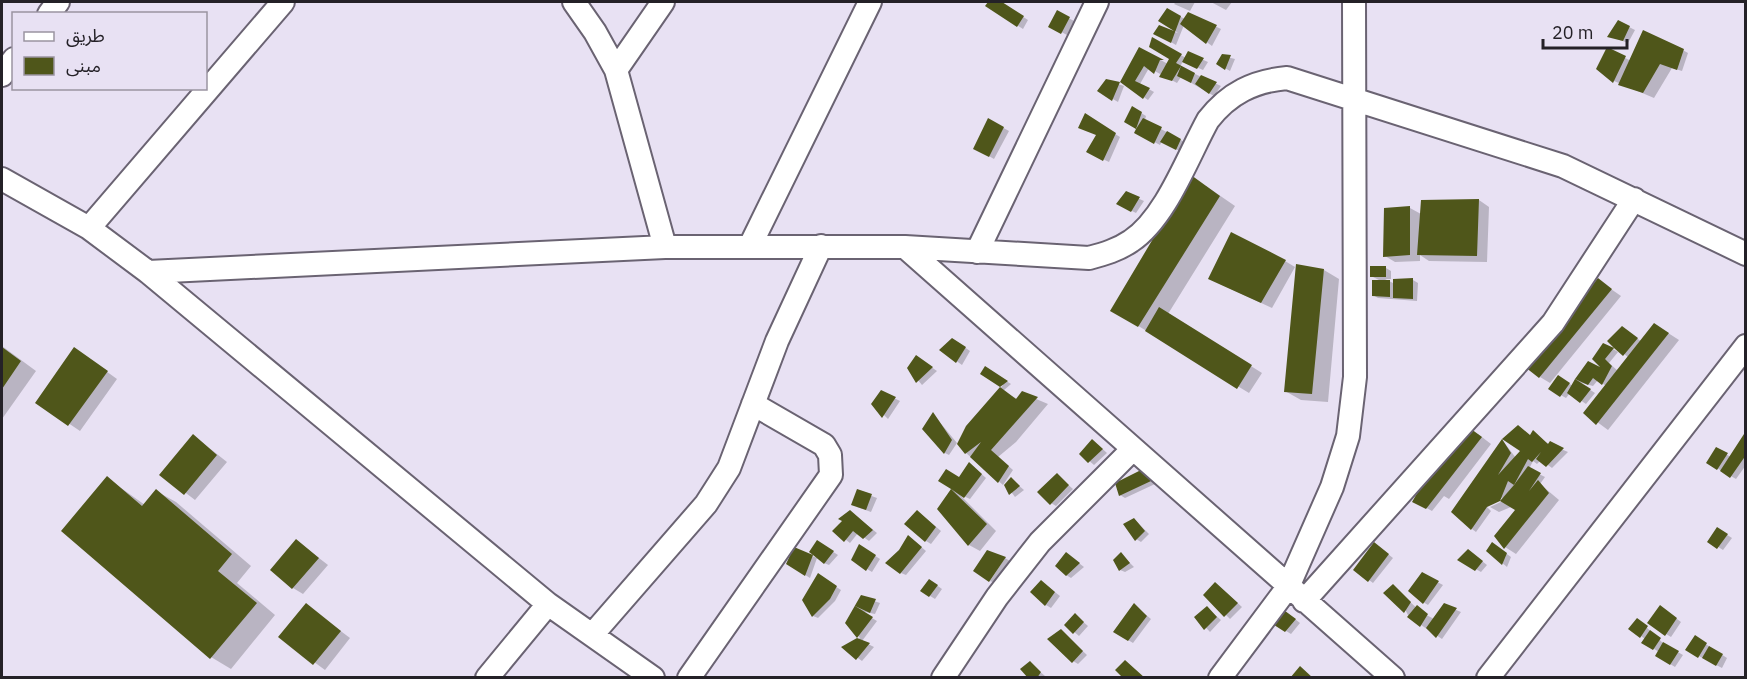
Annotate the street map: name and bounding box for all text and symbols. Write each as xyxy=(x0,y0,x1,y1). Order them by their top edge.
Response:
legend xyxy=(12,12,207,90)
scale bar xyxy=(1543,12,1627,50)
text: 20 m xyxy=(1552,21,1594,44)
text: طريق xyxy=(66,24,105,47)
text: مبنى xyxy=(66,54,101,77)

